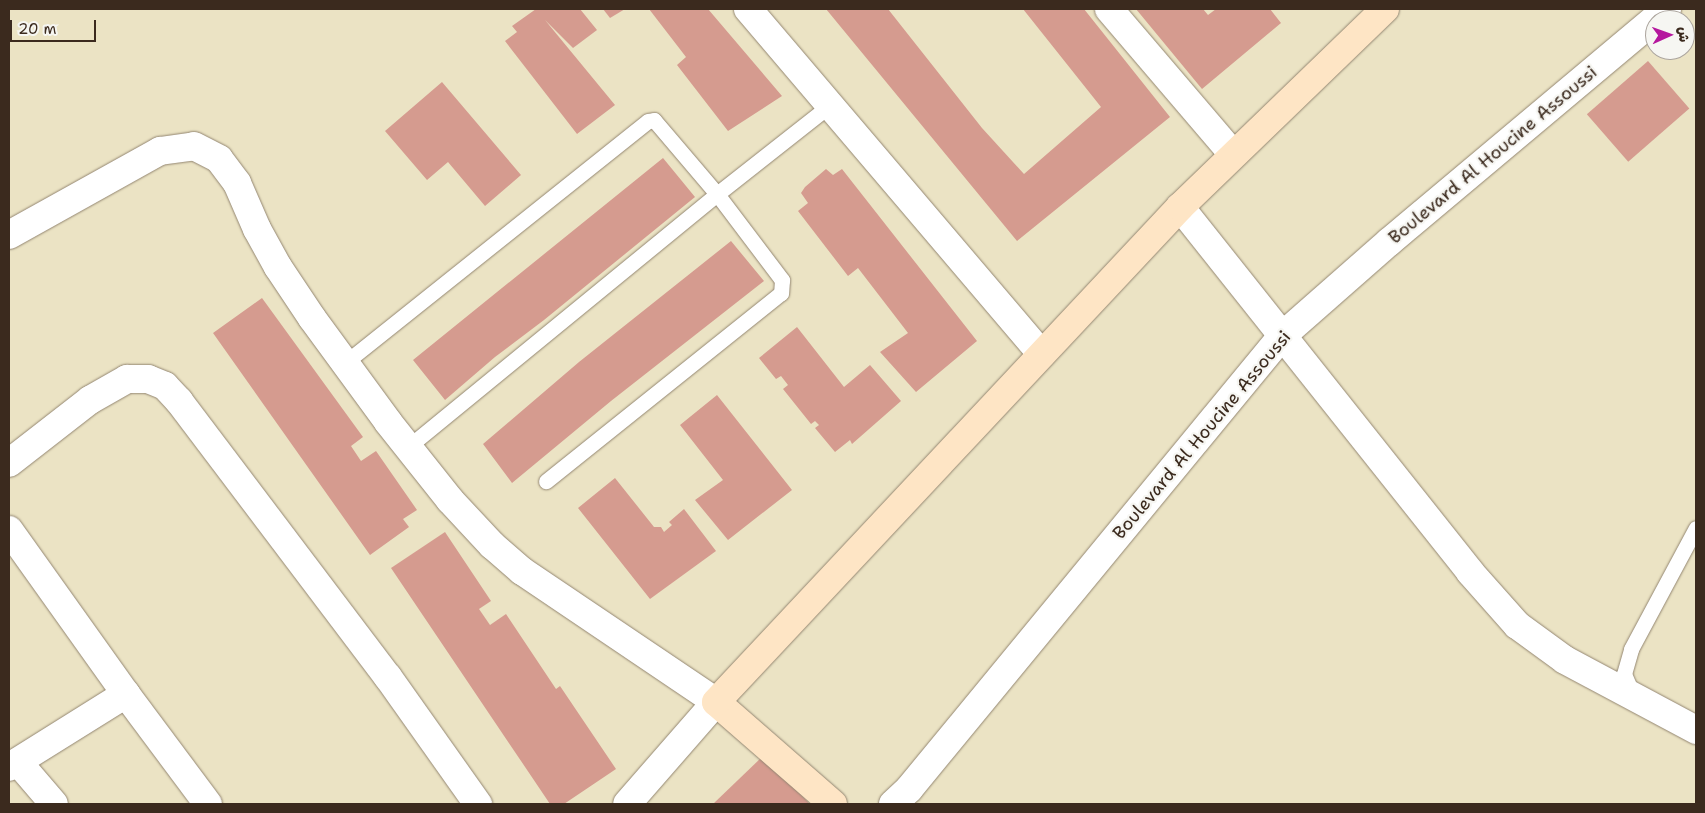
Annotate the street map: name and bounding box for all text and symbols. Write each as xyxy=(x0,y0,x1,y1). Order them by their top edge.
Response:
scale bar xyxy=(12,10,99,42)
north arrow xyxy=(1645,10,1695,60)
text: 20 m xyxy=(18,19,57,39)
text: ش xyxy=(1675,26,1693,43)
street label: Boulevard Al Houcine Assoussi xyxy=(1384,61,1602,249)
street label: Boulevard Al Houcine Assoussi xyxy=(1108,326,1296,544)

